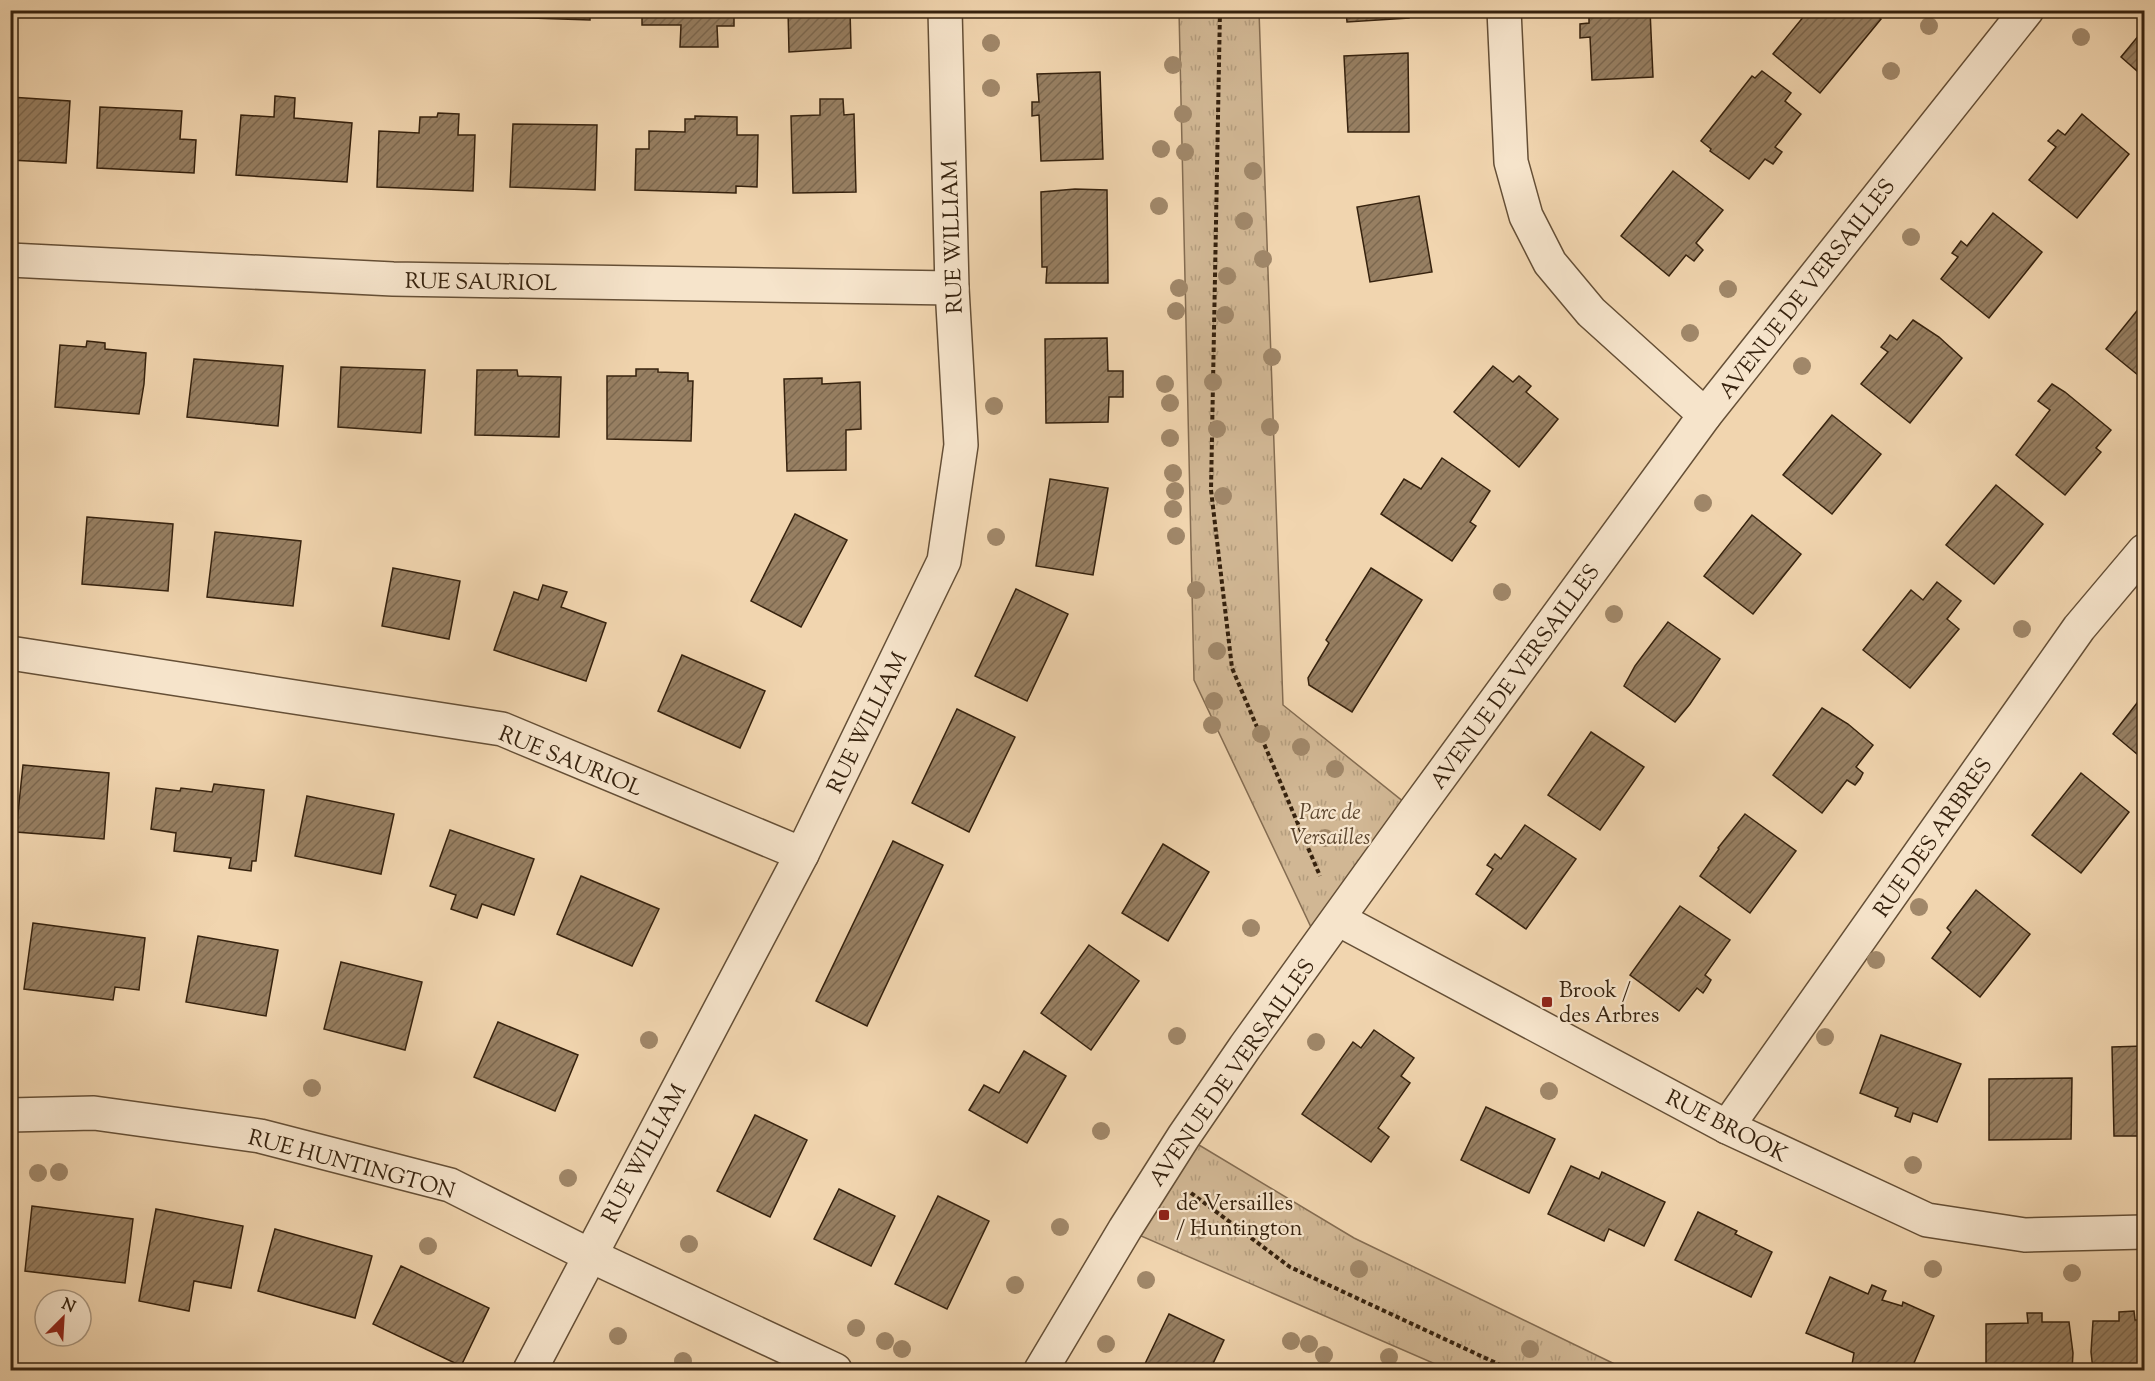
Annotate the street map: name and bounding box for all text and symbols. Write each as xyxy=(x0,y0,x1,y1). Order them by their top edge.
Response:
street label: RUE WILLIAM xyxy=(935,159,973,314)
street label: AVENUE DE VERSAILLES xyxy=(1712,173,1905,407)
street label: RUE SAURIOL xyxy=(404,267,557,301)
street label: AVENUE DE VERSAILLES xyxy=(1424,558,1609,797)
street label: RUE WILLIAM xyxy=(821,647,917,799)
street label: RUE SAURIOL xyxy=(493,719,647,806)
street label: RUE DES ARBRES xyxy=(1867,752,2002,925)
park label: Parc de Versailles xyxy=(1290,798,1370,855)
street label: AVENUE DE VERSAILLES xyxy=(1142,953,1324,1194)
place label: Brook / des Arbres xyxy=(1559,976,1659,1033)
marker: Brook / des Arbres xyxy=(1540,995,1554,1009)
street label: RUE WILLIAM xyxy=(595,1079,696,1230)
street label: RUE BROOK xyxy=(1659,1083,1792,1172)
street label: RUE HUNTINGTON xyxy=(244,1123,458,1209)
place label: de Versailles / Huntington xyxy=(1176,1189,1303,1246)
marker: de Versailles / Huntington xyxy=(1157,1208,1171,1222)
north arrow xyxy=(33,1288,93,1348)
text: N xyxy=(58,1293,79,1320)

